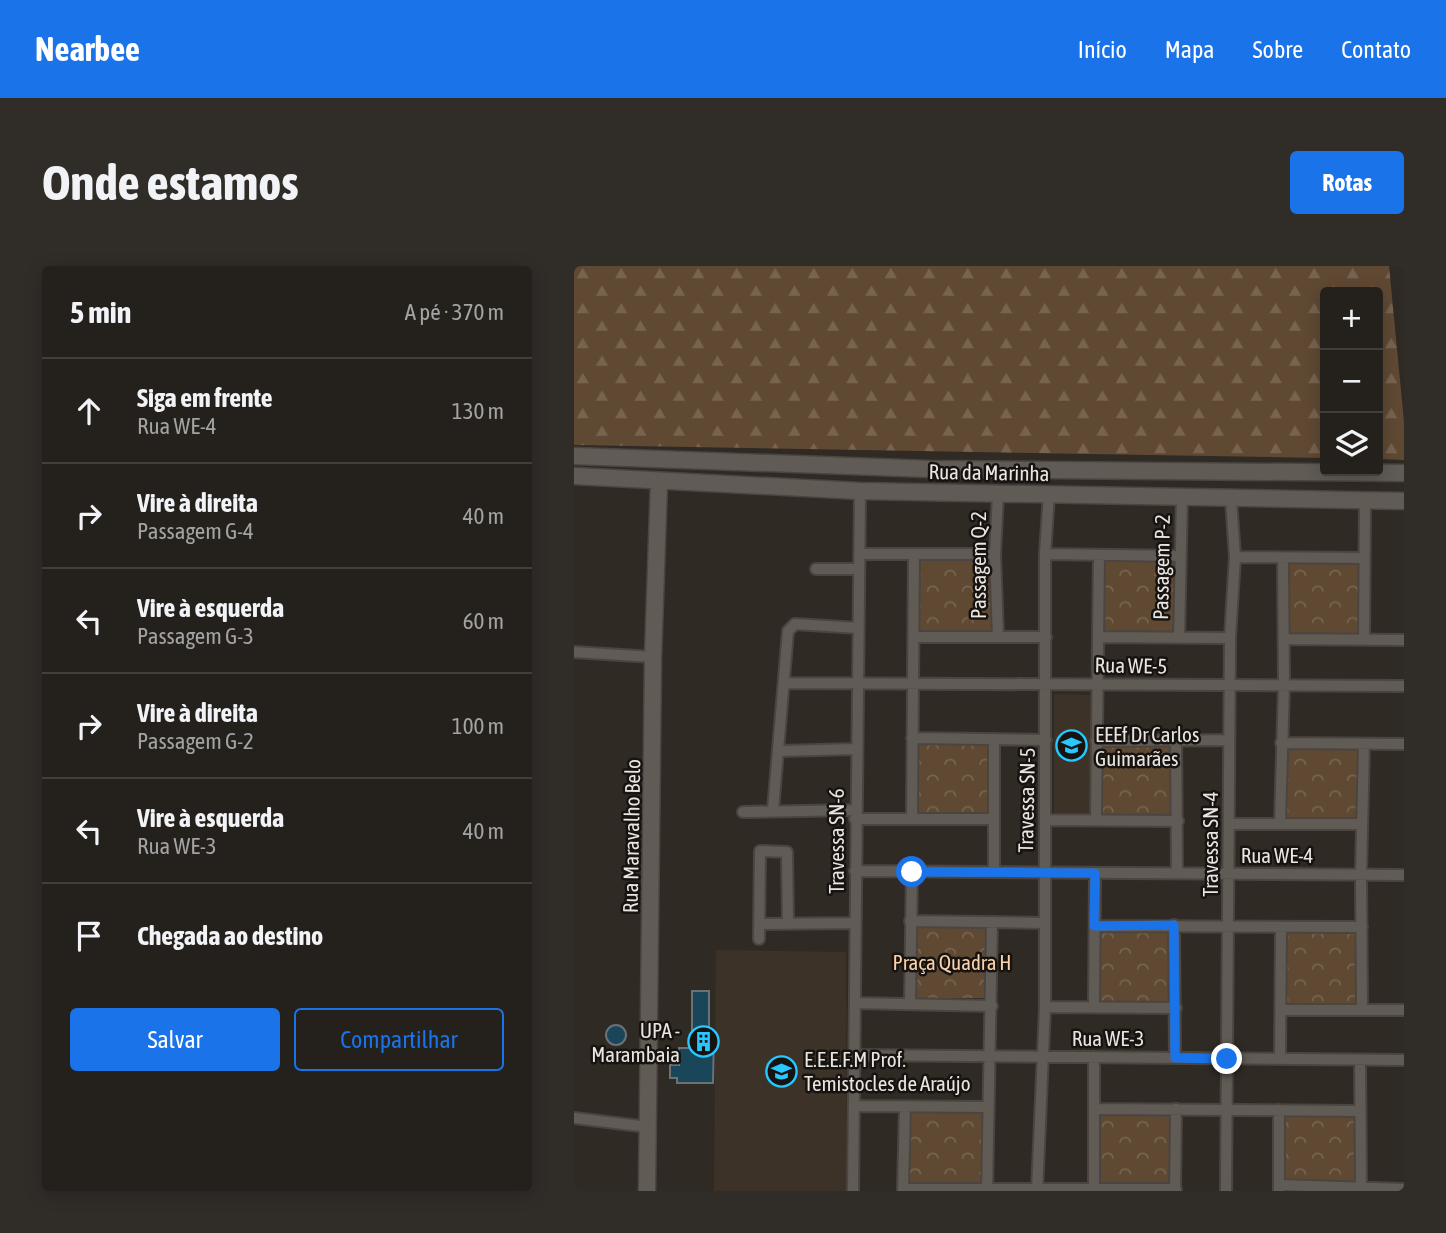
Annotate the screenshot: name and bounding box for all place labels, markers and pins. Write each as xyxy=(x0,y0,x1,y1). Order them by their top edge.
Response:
place label: EEEf Dr Carlos Guimarães xyxy=(1095,722,1199,770)
school or university icon: EEEf Dr Carlos Guimarães xyxy=(1055,729,1089,763)
place label: UPA - Marambaia xyxy=(591,1018,680,1066)
building icon: UPA - Marambaia xyxy=(686,1025,720,1059)
place label: E.E.E.F.M Prof. Temistocles de Araújo xyxy=(804,1047,971,1095)
school or university icon: E.E.E.F.M Prof. Temistocles de Araújo xyxy=(764,1054,798,1088)

